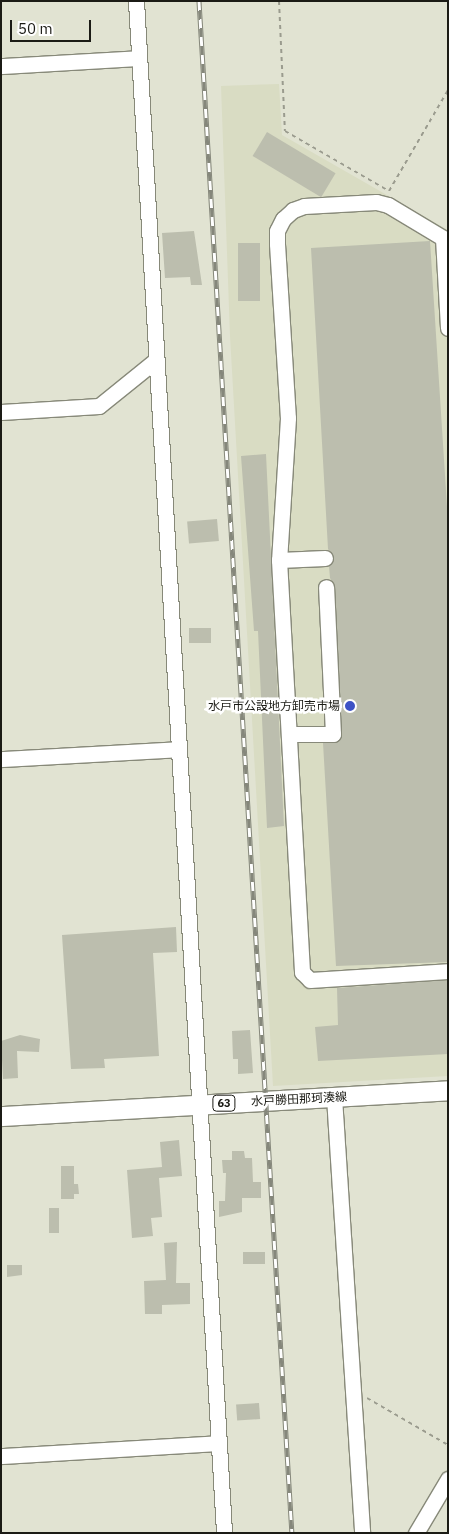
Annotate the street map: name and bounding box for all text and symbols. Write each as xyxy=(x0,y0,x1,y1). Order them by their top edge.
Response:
scale bar xyxy=(12,10,94,42)
text: 50 m xyxy=(18,19,53,38)
place label: 水戸市公設地方卸売市場 xyxy=(208,699,340,713)
marker: 水戸市公設地方卸売市場 xyxy=(344,700,356,712)
street label: 水戸勝田那珂湊線 xyxy=(251,1089,347,1109)
road number: 63 xyxy=(212,1094,236,1112)

